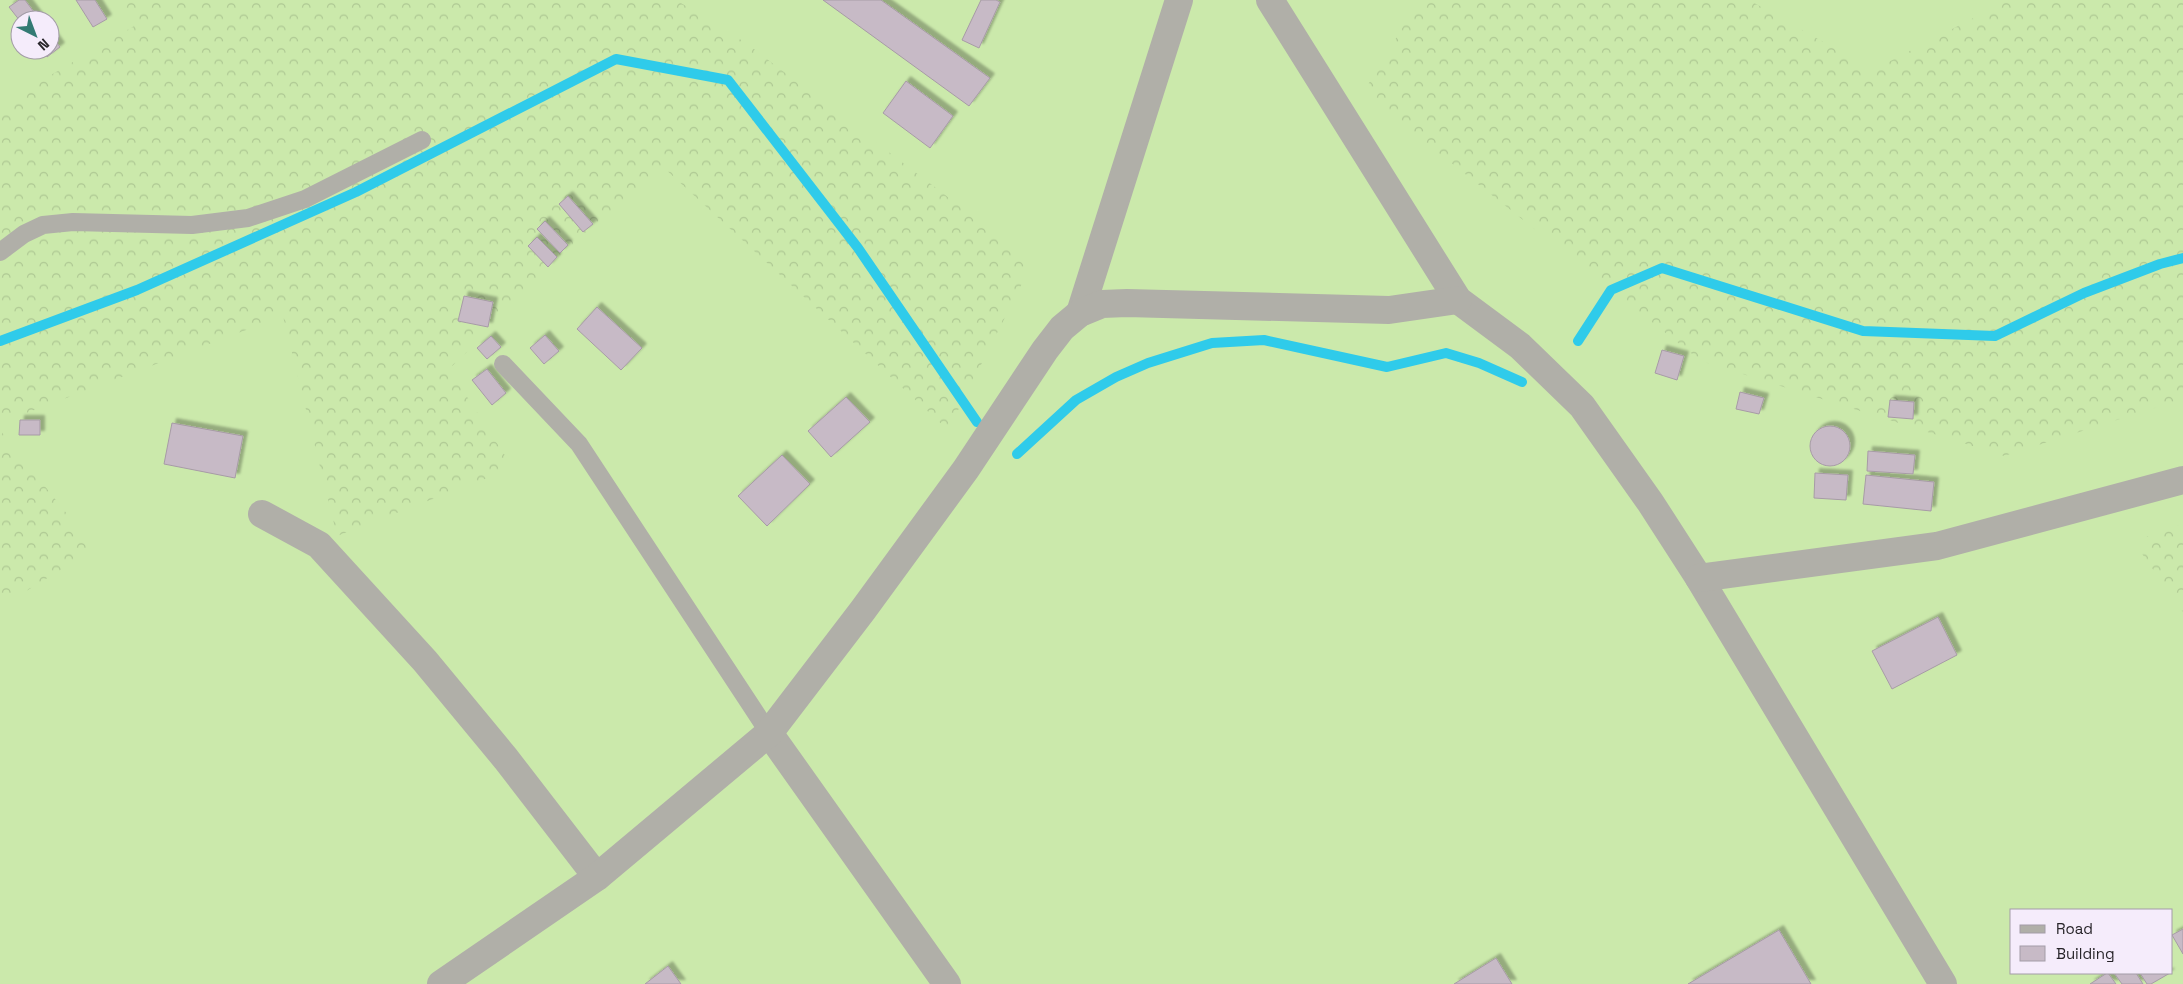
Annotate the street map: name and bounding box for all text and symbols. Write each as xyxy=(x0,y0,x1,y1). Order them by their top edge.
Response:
north arrow xyxy=(10,10,60,60)
text: N xyxy=(34,35,53,54)
legend xyxy=(2010,909,2173,974)
text: Road xyxy=(2056,919,2093,938)
text: Building xyxy=(2056,944,2115,963)

